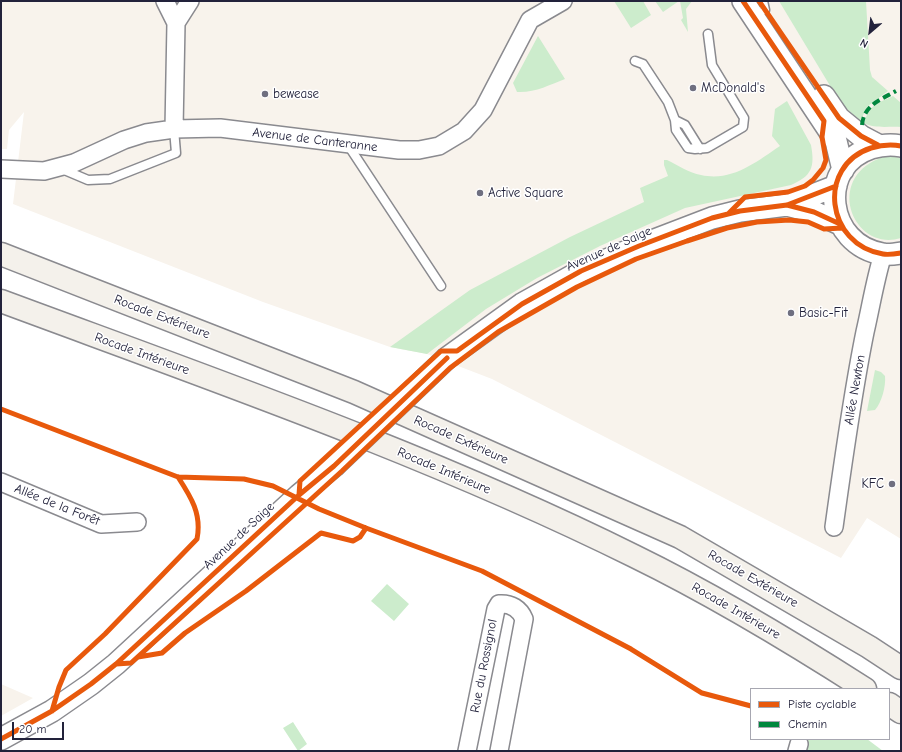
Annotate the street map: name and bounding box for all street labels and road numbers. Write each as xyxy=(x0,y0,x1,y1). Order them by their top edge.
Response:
street label: Avenue de Canteranne xyxy=(252,125,378,155)
street label: Avenue de Saige xyxy=(564,223,654,275)
street label: Rocade Extérieure xyxy=(112,291,212,343)
street label: Rocade Intérieure xyxy=(92,330,192,378)
street label: Allée Newton xyxy=(841,354,869,426)
street label: Rocade Extérieure xyxy=(411,412,511,468)
street label: Rocade Intérieure xyxy=(395,444,493,498)
street label: Allée de la Forêt xyxy=(12,481,102,529)
street label: Avenue de Saige xyxy=(200,499,278,573)
street label: Rocade Extérieure xyxy=(705,547,801,611)
street label: Rocade Intérieure xyxy=(689,579,783,643)
street label: Rue du Rossignol xyxy=(467,618,501,714)

